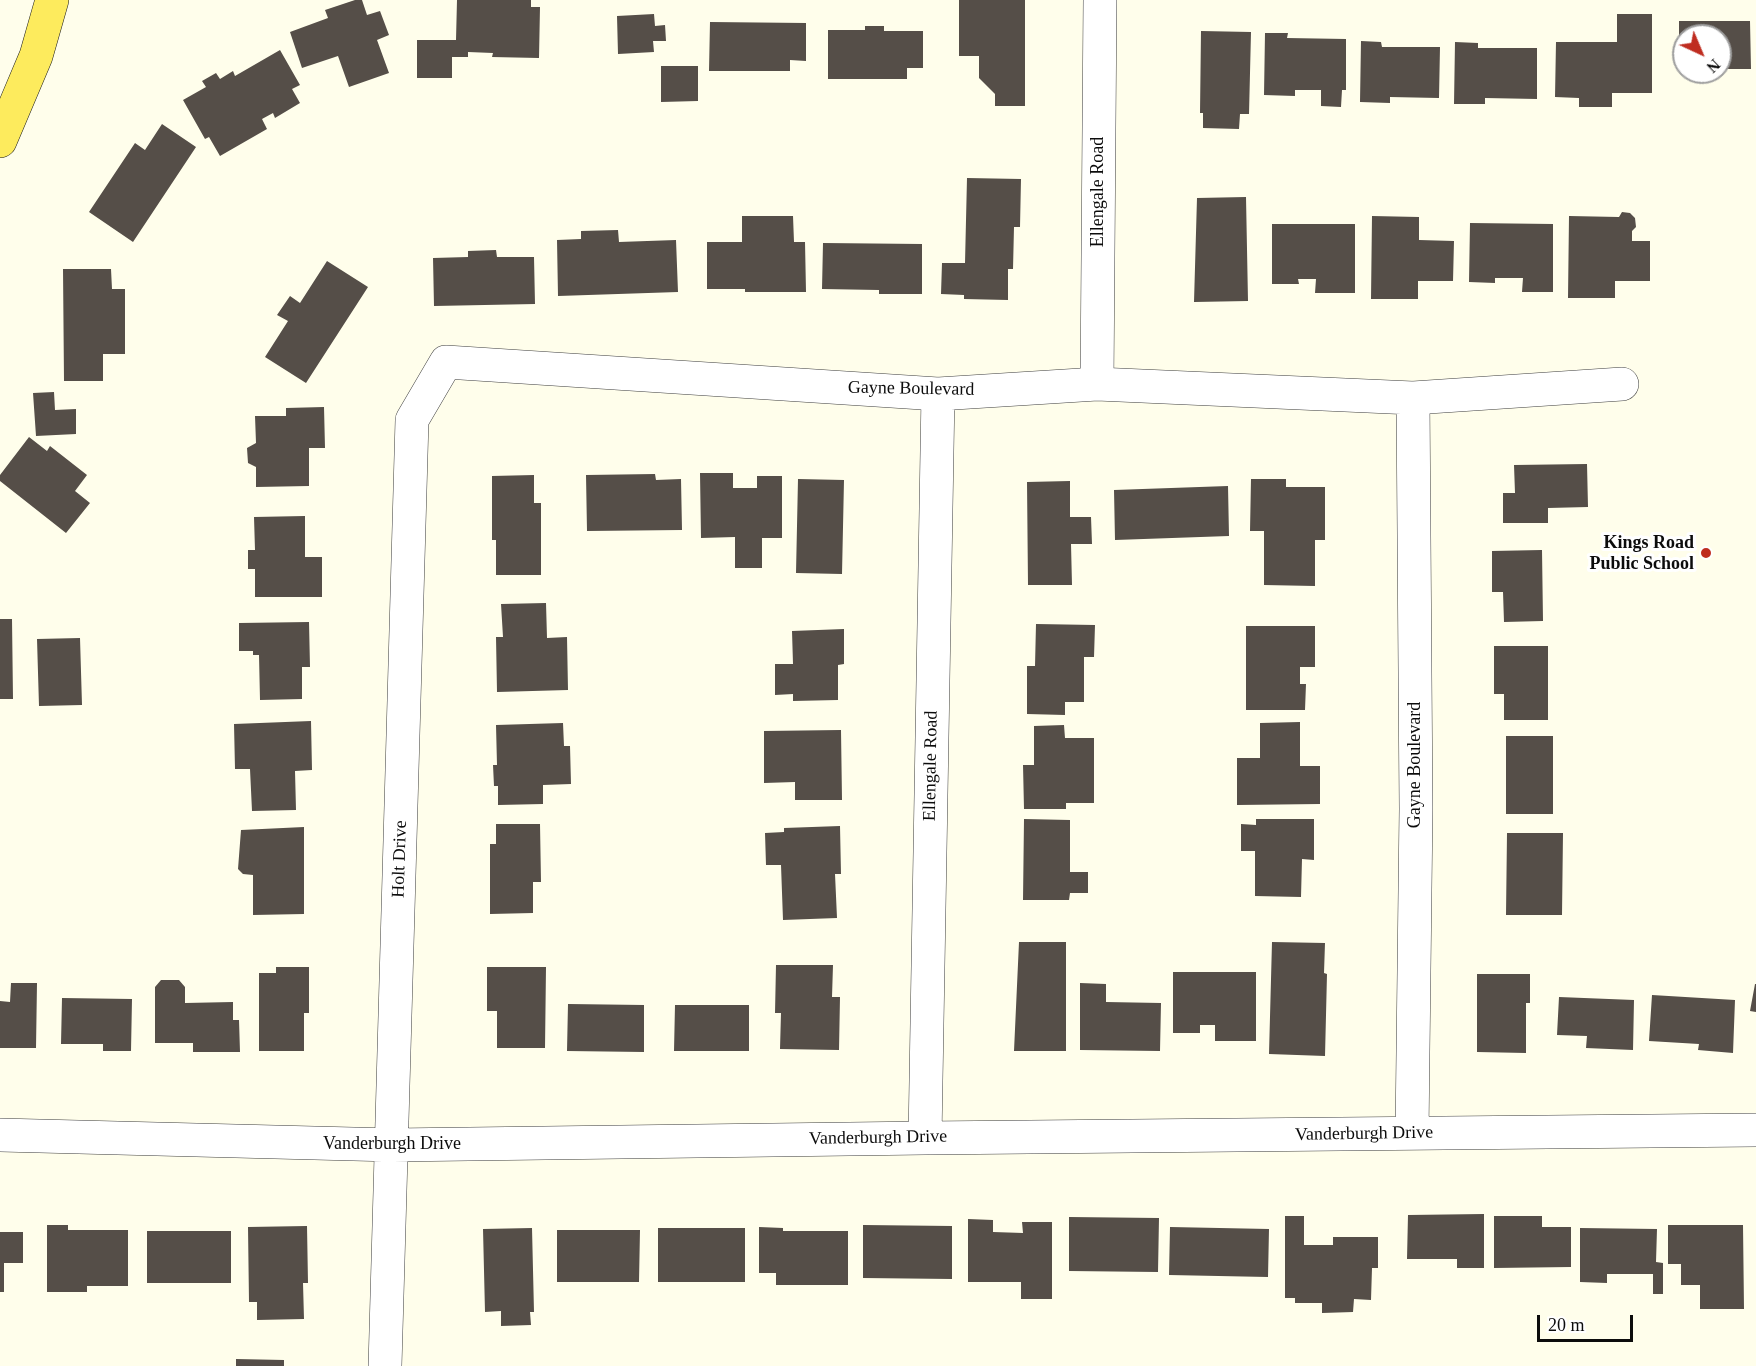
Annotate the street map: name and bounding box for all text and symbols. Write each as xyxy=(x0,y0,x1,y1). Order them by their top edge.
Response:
north arrow xyxy=(1672,24,1732,84)
text: N xyxy=(1703,56,1724,76)
street label: Ellengale Road xyxy=(1087,137,1109,247)
street label: Gayne Boulevard xyxy=(848,377,974,401)
place label: Kings Road Public School xyxy=(1589,532,1694,574)
marker: Kings Road Public School xyxy=(1699,546,1713,560)
street label: Gayne Boulevard xyxy=(1404,702,1426,828)
street label: Ellengale Road xyxy=(919,711,943,821)
street label: Holt Drive xyxy=(388,820,412,898)
street label: Vanderburgh Drive xyxy=(1295,1122,1433,1146)
street label: Vanderburgh Drive xyxy=(809,1126,947,1150)
street label: Vanderburgh Drive xyxy=(323,1133,461,1155)
scale bar xyxy=(1540,1303,1636,1341)
text: 20 m xyxy=(1548,1315,1585,1335)

